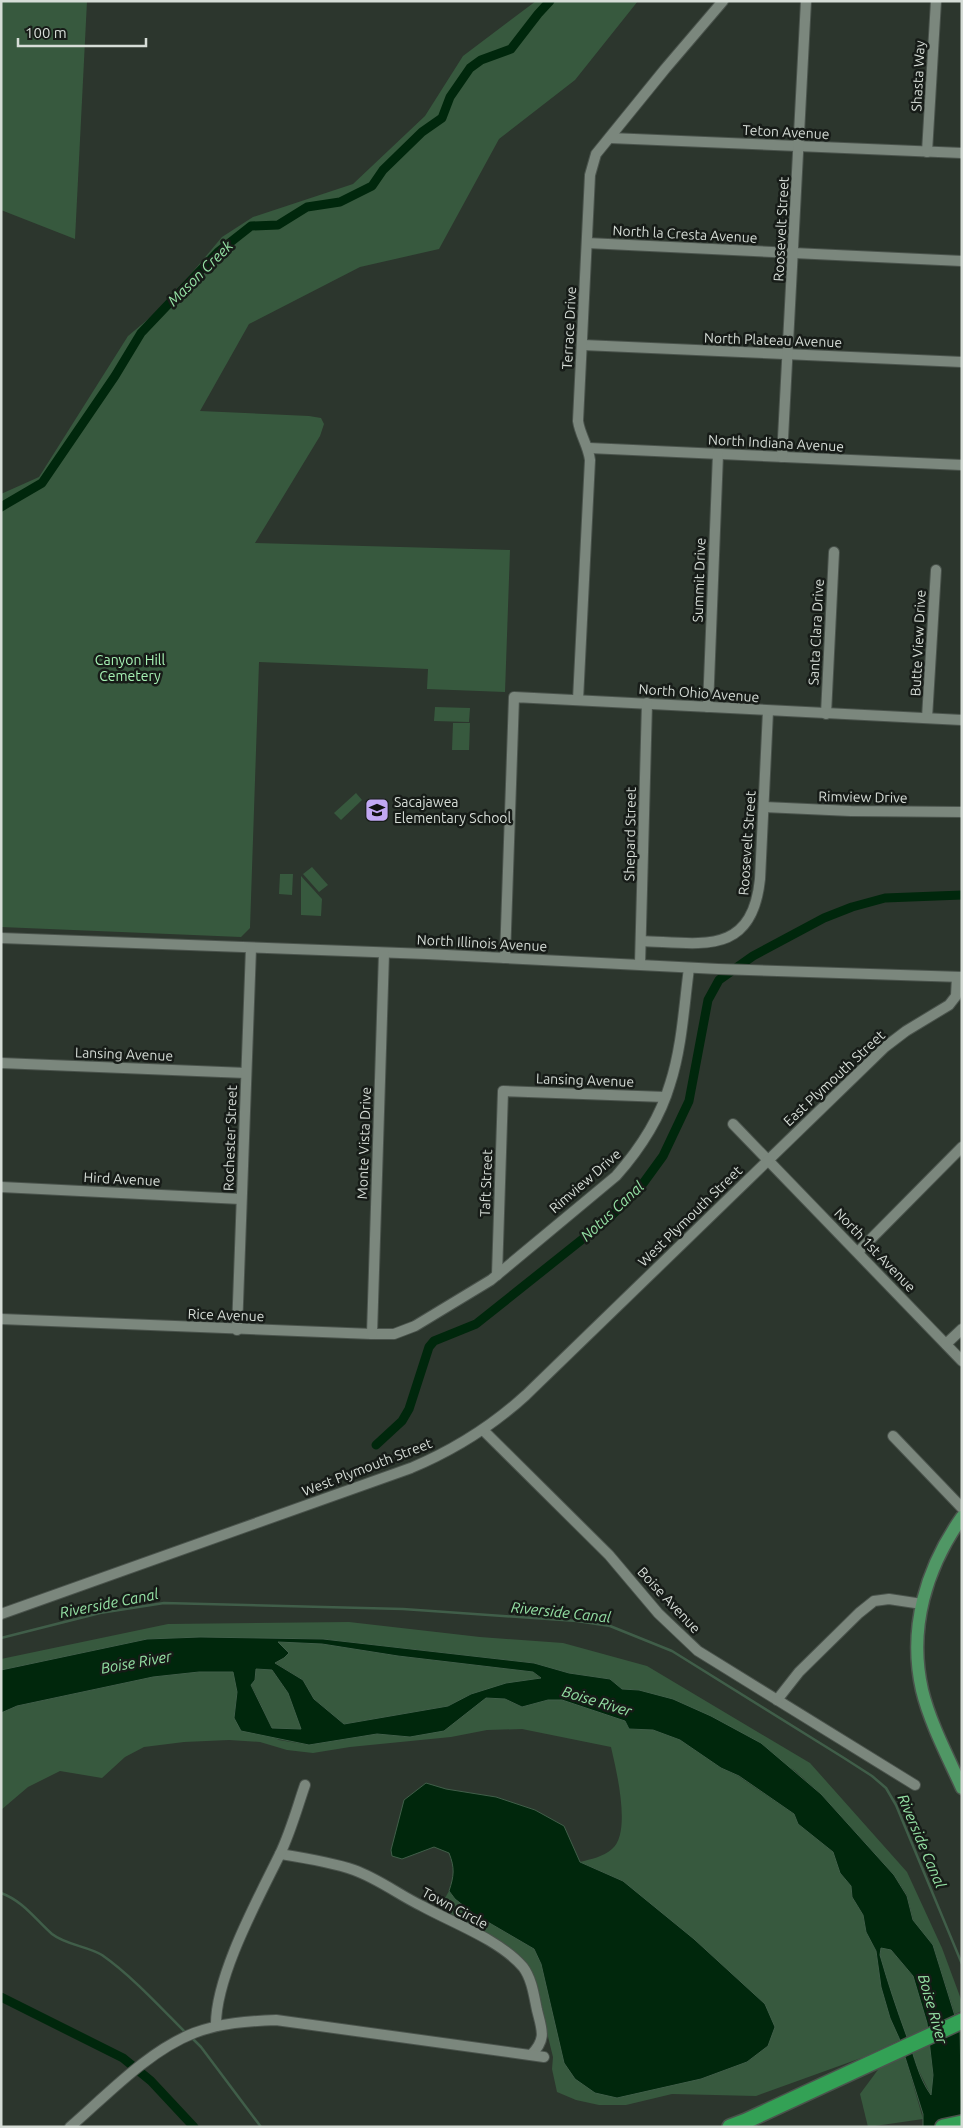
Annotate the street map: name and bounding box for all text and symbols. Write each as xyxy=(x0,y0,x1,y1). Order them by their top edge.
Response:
scale bar xyxy=(18,15,145,47)
text: 100 m xyxy=(25,24,67,41)
street label: Shasta Way xyxy=(908,40,928,112)
street label: Teton Avenue xyxy=(742,122,830,142)
street label: Roosevelt Street xyxy=(770,176,792,282)
street label: North la Cresta Avenue xyxy=(612,222,758,246)
water label: Mason Creek xyxy=(164,237,236,309)
street label: Terrace Drive xyxy=(559,286,579,370)
street label: North Plateau Avenue xyxy=(704,330,842,350)
street label: North Indiana Avenue xyxy=(708,431,844,455)
street label: Summit Drive xyxy=(690,537,708,623)
street label: Santa Clara Drive xyxy=(805,578,827,686)
street label: Butte View Drive xyxy=(907,589,929,697)
park label: Canyon Hill Cemetery xyxy=(95,652,165,684)
street label: North Ohio Avenue xyxy=(638,681,760,705)
street label: Shepard Street xyxy=(621,786,639,881)
street label: Rimview Drive xyxy=(818,788,908,806)
street label: Roosevelt Street xyxy=(735,790,759,896)
place label: Sacajawea Elementary School xyxy=(394,794,512,826)
school or university icon: Sacajawea Elementary School xyxy=(364,797,390,823)
street label: North Illinois Avenue xyxy=(416,932,548,954)
street label: East Plymouth Street xyxy=(780,1027,888,1129)
street label: Lansing Avenue xyxy=(75,1044,173,1064)
street label: Lansing Avenue xyxy=(536,1070,634,1090)
street label: Rochester Street xyxy=(220,1084,240,1191)
street label: Monte Vista Drive xyxy=(354,1086,374,1200)
street label: Rimview Drive xyxy=(546,1146,624,1216)
street label: Taft Street xyxy=(477,1148,495,1217)
street label: West Plymouth Street xyxy=(635,1162,746,1270)
street label: Hird Avenue xyxy=(83,1169,161,1189)
water label: Notus Canal xyxy=(577,1177,648,1244)
street label: North 1st Avenue xyxy=(831,1205,919,1295)
street label: Rice Avenue xyxy=(187,1306,265,1324)
street label: West Plymouth Street xyxy=(300,1435,435,1499)
street label: Boise Avenue xyxy=(634,1564,704,1636)
water label: Riverside Canal xyxy=(58,1585,161,1621)
water label: Riverside Canal xyxy=(510,1598,613,1626)
water label: Boise River xyxy=(99,1647,174,1677)
water label: Boise River xyxy=(560,1682,635,1720)
water label: Riverside Canal xyxy=(895,1791,950,1891)
street label: Town Circle xyxy=(419,1884,491,1932)
water label: Boise River xyxy=(915,1972,951,2047)

